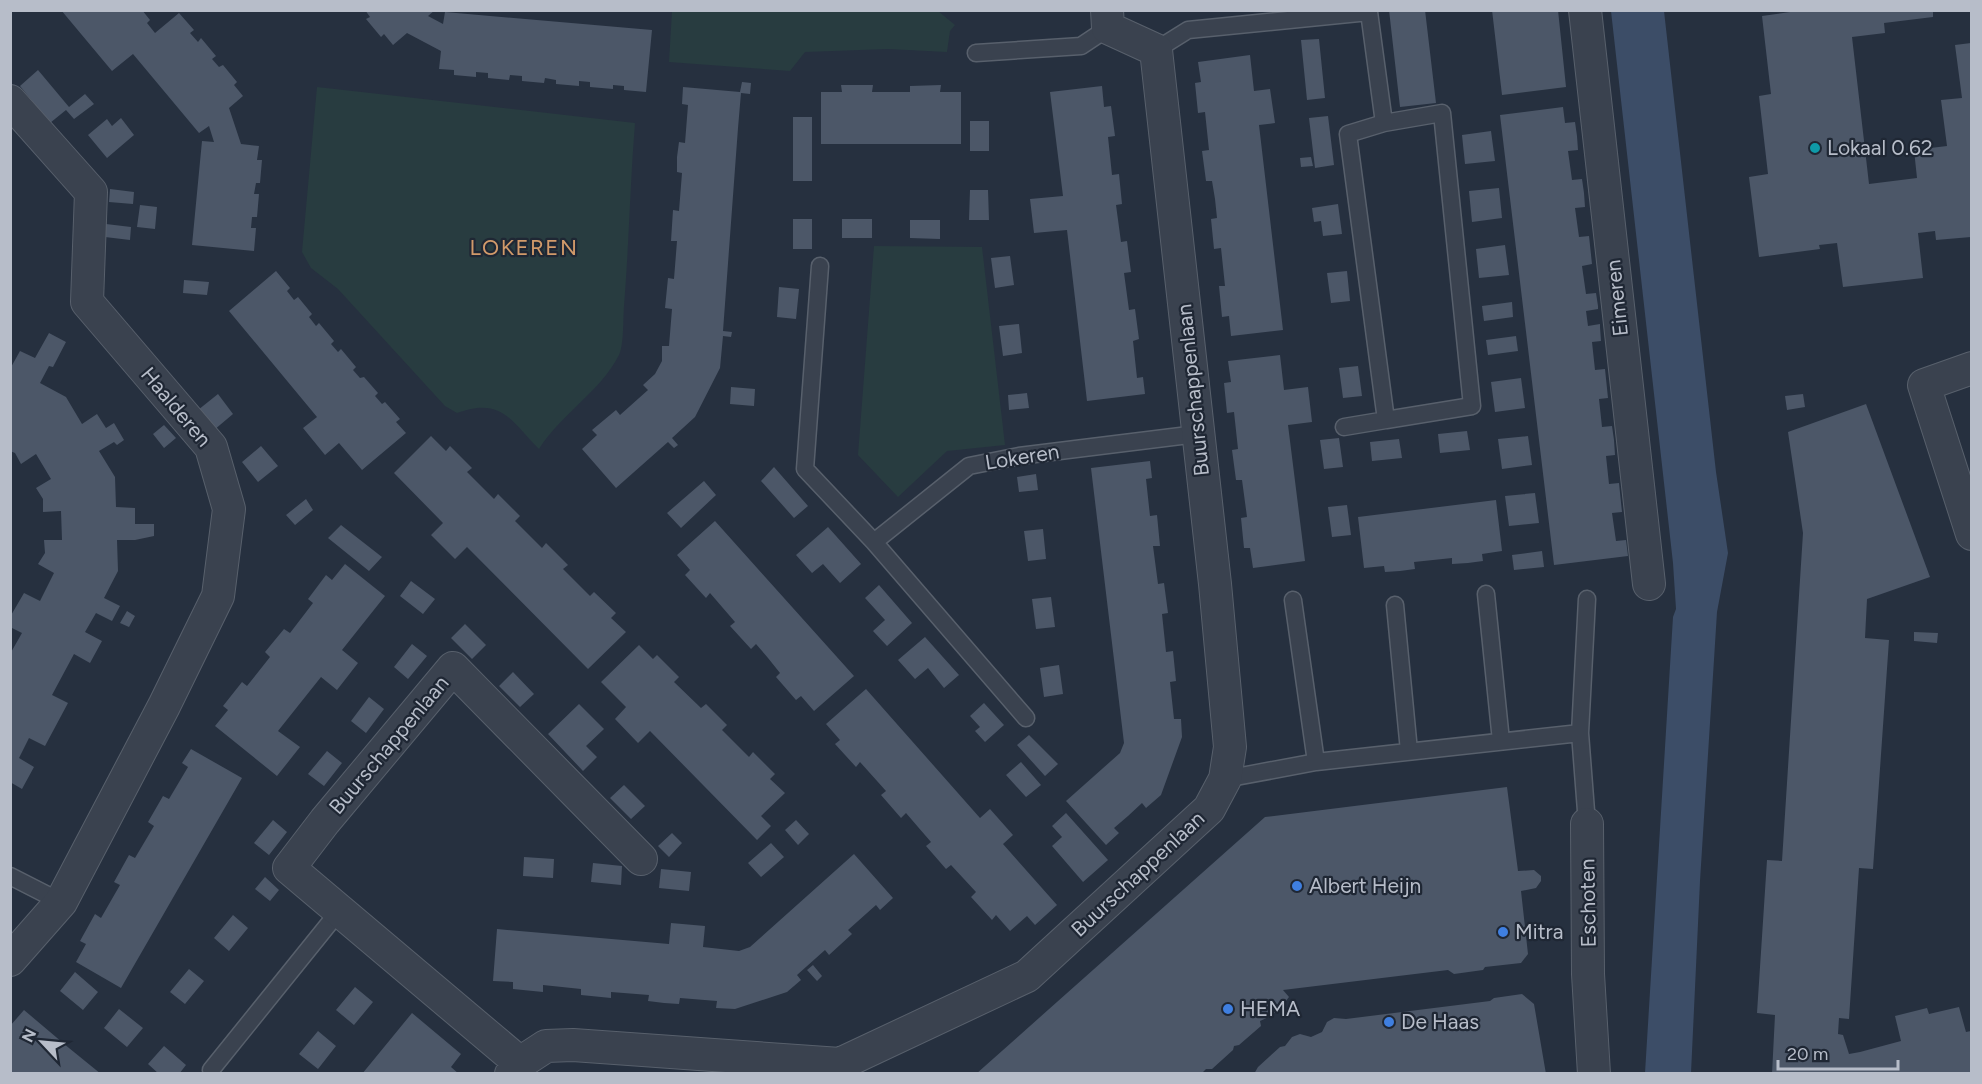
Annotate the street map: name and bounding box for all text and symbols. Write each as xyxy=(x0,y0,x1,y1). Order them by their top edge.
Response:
place label: Lokaal 0.62 xyxy=(1827,135,1933,160)
marker: Lokaal 0.62 xyxy=(1808,141,1822,155)
district label: LOKEREN xyxy=(470,234,578,261)
street label: Eimeren xyxy=(1600,258,1633,338)
street label: Buurschappenlaan xyxy=(1171,303,1214,477)
street label: Haalderen xyxy=(136,362,217,451)
street label: Lokeren xyxy=(983,438,1061,475)
street label: Buurschappenlaan xyxy=(324,670,454,819)
street label: Buurschappenlaan xyxy=(1066,806,1209,942)
street label: Eschoten xyxy=(1574,859,1601,947)
place label: Albert Heijn xyxy=(1309,873,1421,898)
marker: Albert Heijn xyxy=(1290,879,1304,893)
place label: Mitra xyxy=(1515,919,1563,944)
marker: Mitra xyxy=(1496,925,1510,939)
place label: HEMA xyxy=(1240,996,1300,1021)
marker: HEMA xyxy=(1221,1002,1235,1016)
place label: De Haas xyxy=(1401,1009,1479,1034)
north arrow xyxy=(12,1012,72,1072)
marker: De Haas xyxy=(1382,1015,1396,1029)
text: N xyxy=(18,1026,40,1045)
scale bar xyxy=(1778,1033,1898,1071)
text: 20 m xyxy=(1787,1043,1828,1065)

